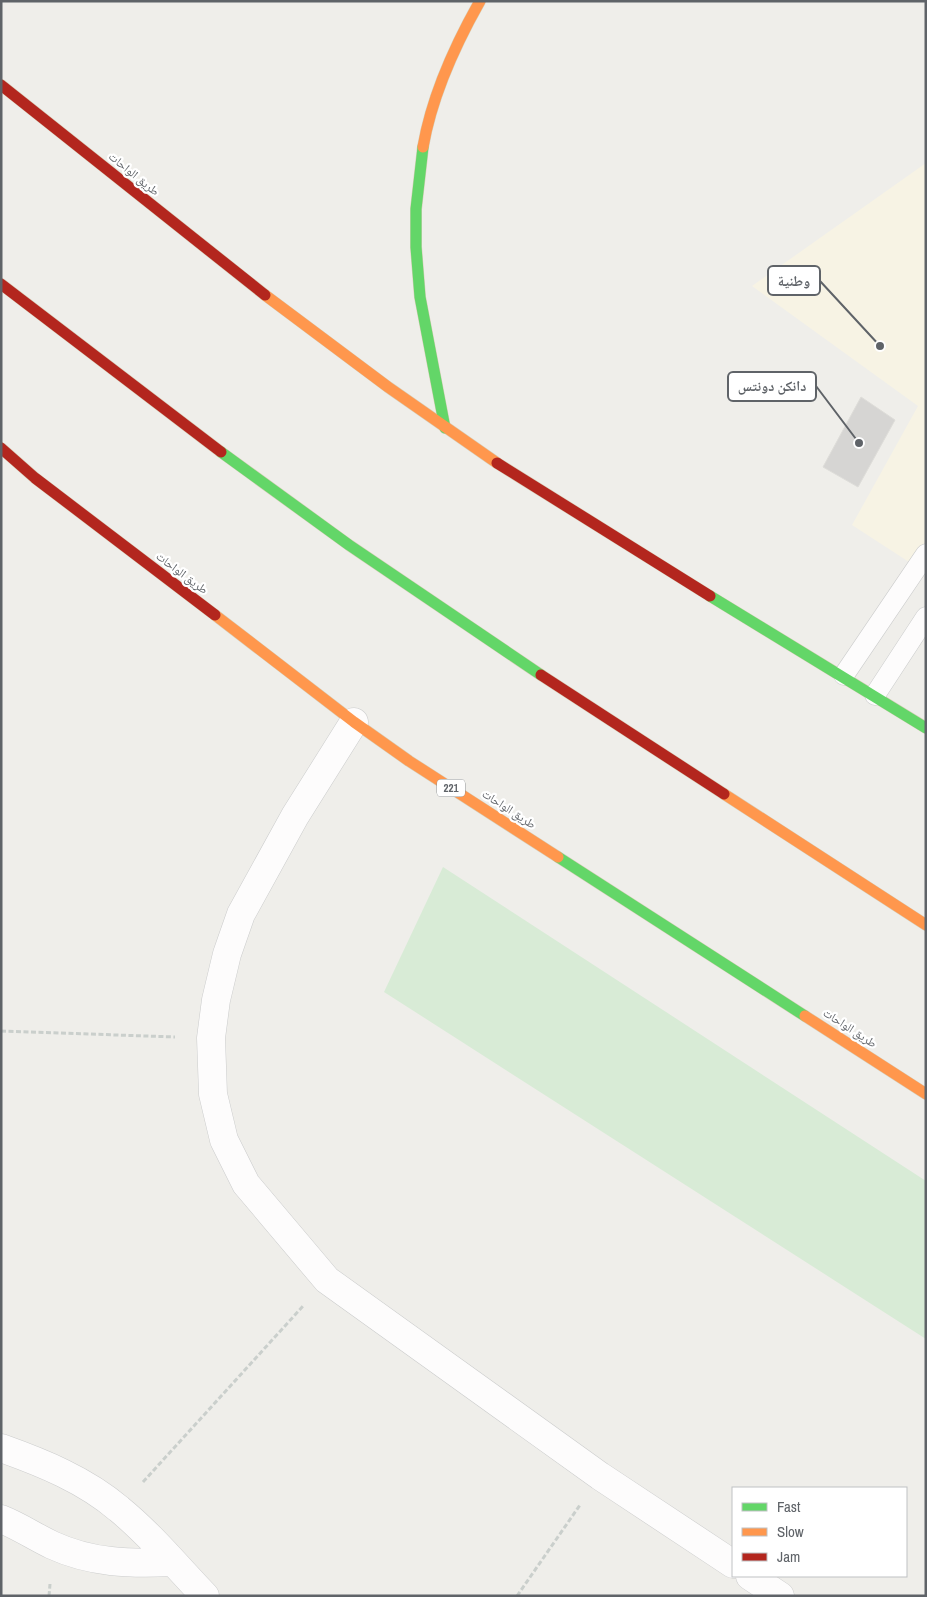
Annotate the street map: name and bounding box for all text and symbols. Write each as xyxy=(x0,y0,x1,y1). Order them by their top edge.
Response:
street label: طريق الواحات xyxy=(105,149,163,199)
callout: وطنية xyxy=(768,266,820,295)
text: وطنية xyxy=(778,272,810,290)
callout: دانكن دونتس xyxy=(728,372,816,401)
text: دانكن دونتس xyxy=(738,377,806,395)
street label: طريق الواحات xyxy=(153,548,211,598)
road number: 221 xyxy=(437,780,465,796)
street label: طريق الواحات xyxy=(479,786,539,832)
street label: طريق الواحات xyxy=(820,1005,880,1051)
legend xyxy=(732,1487,907,1577)
text: Fast xyxy=(777,1496,801,1517)
text: Slow xyxy=(777,1521,804,1542)
text: Jam xyxy=(777,1546,800,1567)

